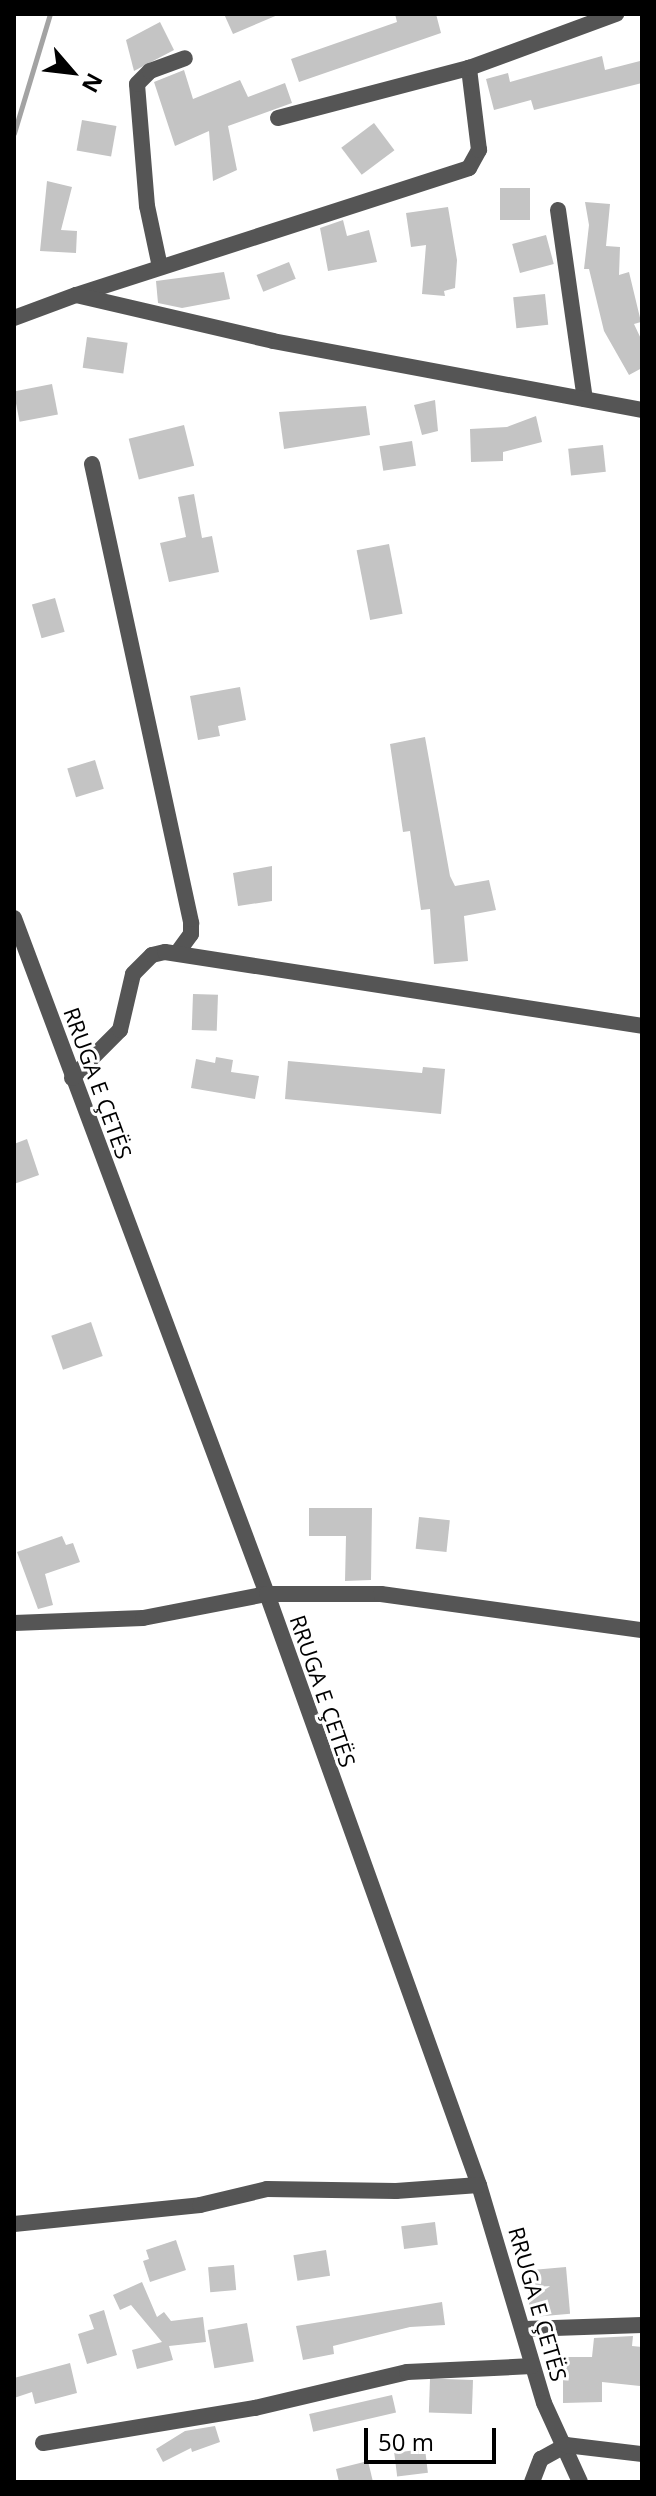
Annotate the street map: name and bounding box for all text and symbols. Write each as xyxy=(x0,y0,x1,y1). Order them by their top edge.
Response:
north arrow xyxy=(32,32,112,112)
text: N xyxy=(76,68,111,98)
street label: RRUGA E ÇETËS xyxy=(58,1004,138,1162)
street label: RRUGA E ÇETËS xyxy=(285,1611,361,1771)
street label: RRUGA E ÇETËS xyxy=(503,2224,573,2384)
scale bar xyxy=(368,2412,500,2462)
text: 50 m xyxy=(378,2425,434,2458)

